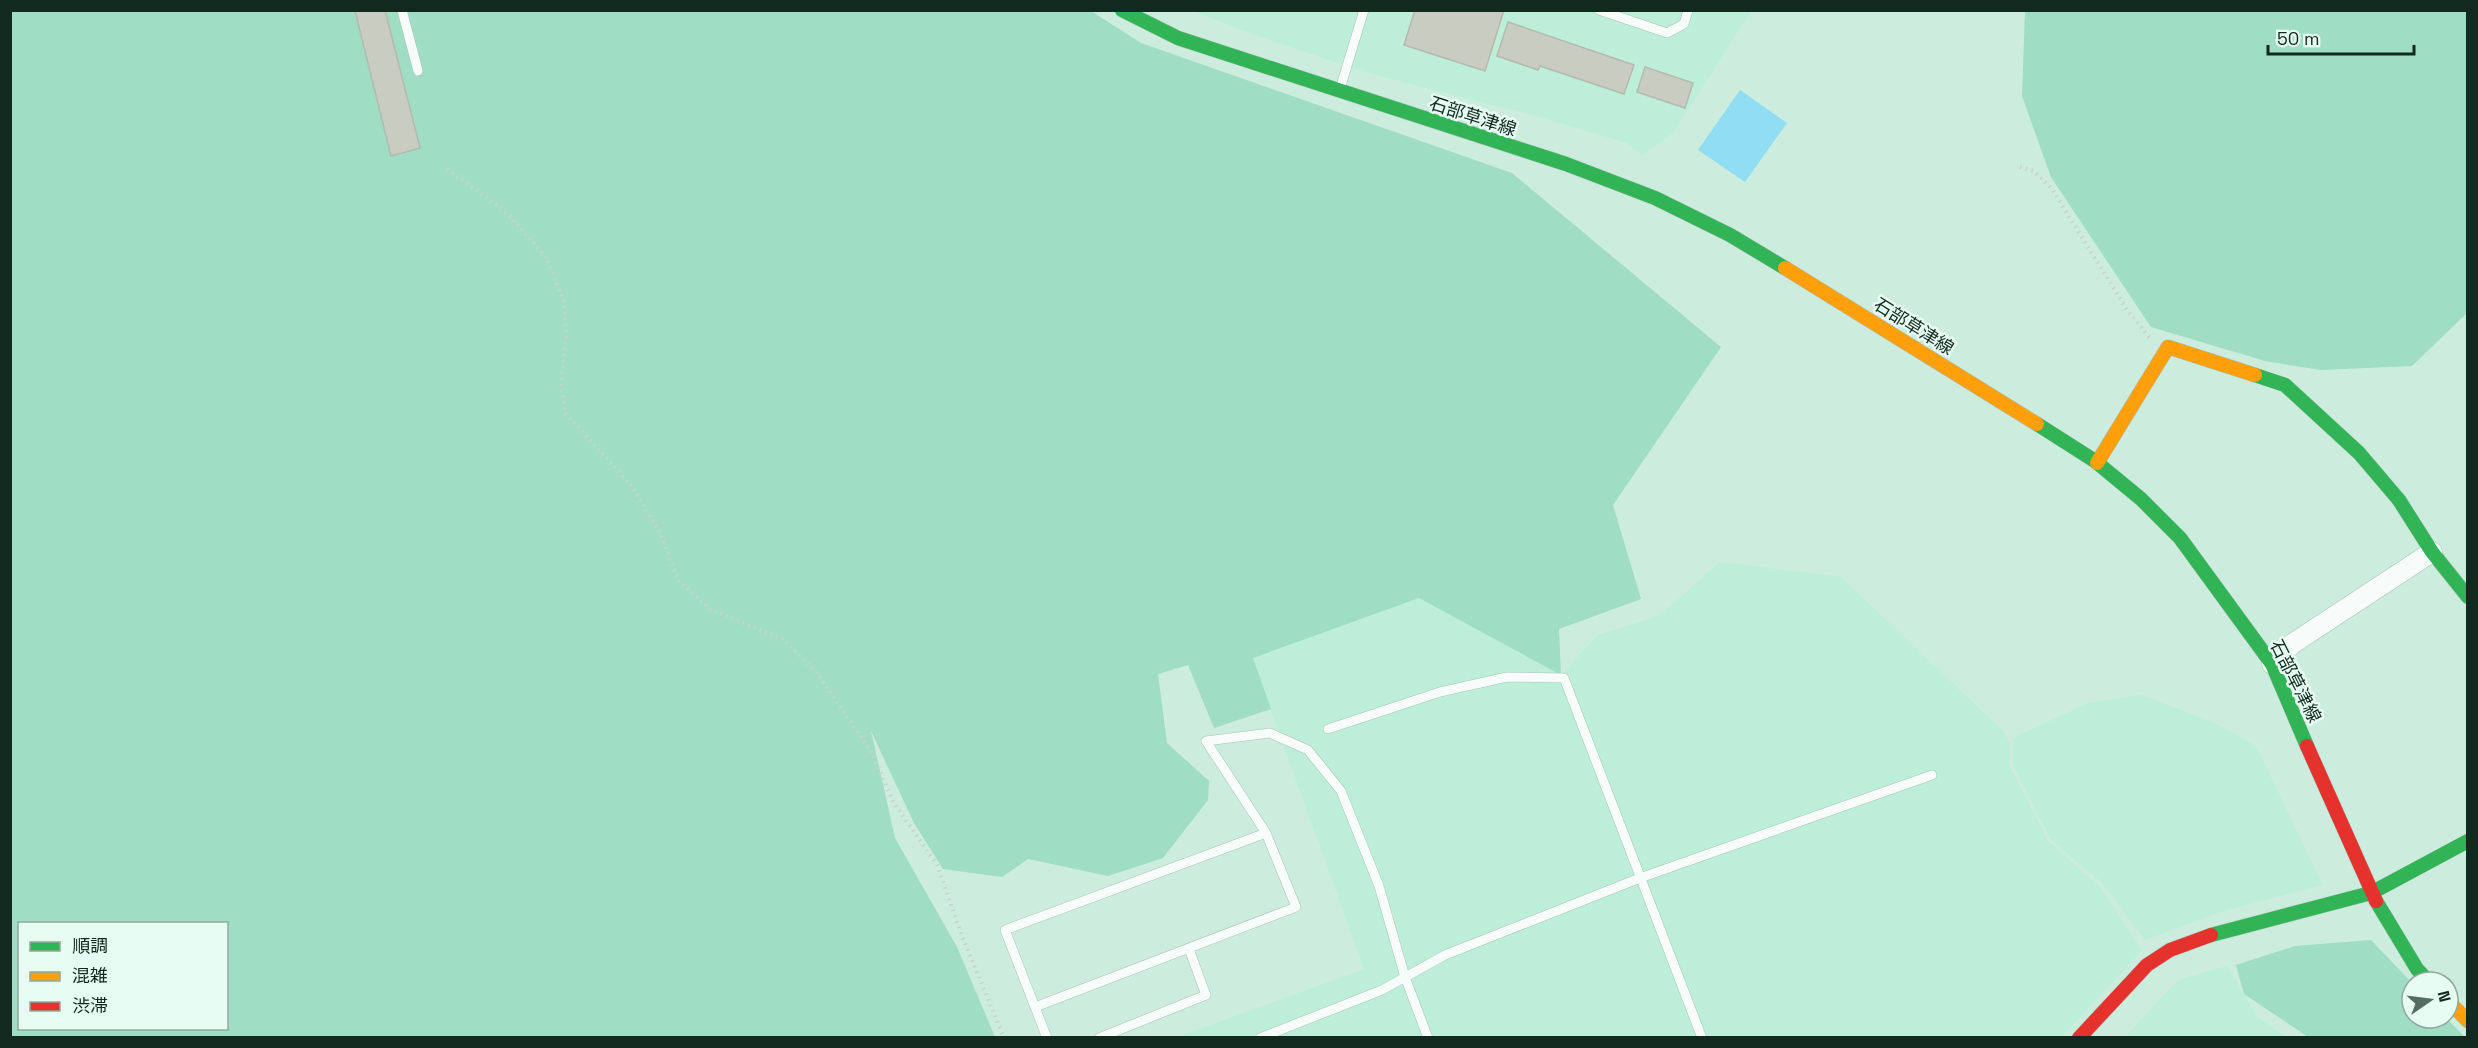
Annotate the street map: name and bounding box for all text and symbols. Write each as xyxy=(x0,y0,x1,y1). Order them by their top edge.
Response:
scale bar xyxy=(2268,18,2414,56)
text: 50 m xyxy=(2277,27,2319,50)
street label: 石部草津線 xyxy=(1427,91,1519,141)
street label: 石部草津線 xyxy=(1870,292,1958,360)
street label: 石部草津線 xyxy=(2265,636,2327,726)
legend xyxy=(18,922,228,1030)
text: 順調 xyxy=(72,934,108,957)
text: 混雑 xyxy=(72,964,108,987)
north arrow xyxy=(2400,970,2460,1030)
text: N xyxy=(2433,989,2456,1004)
text: 渋滞 xyxy=(72,994,108,1017)

